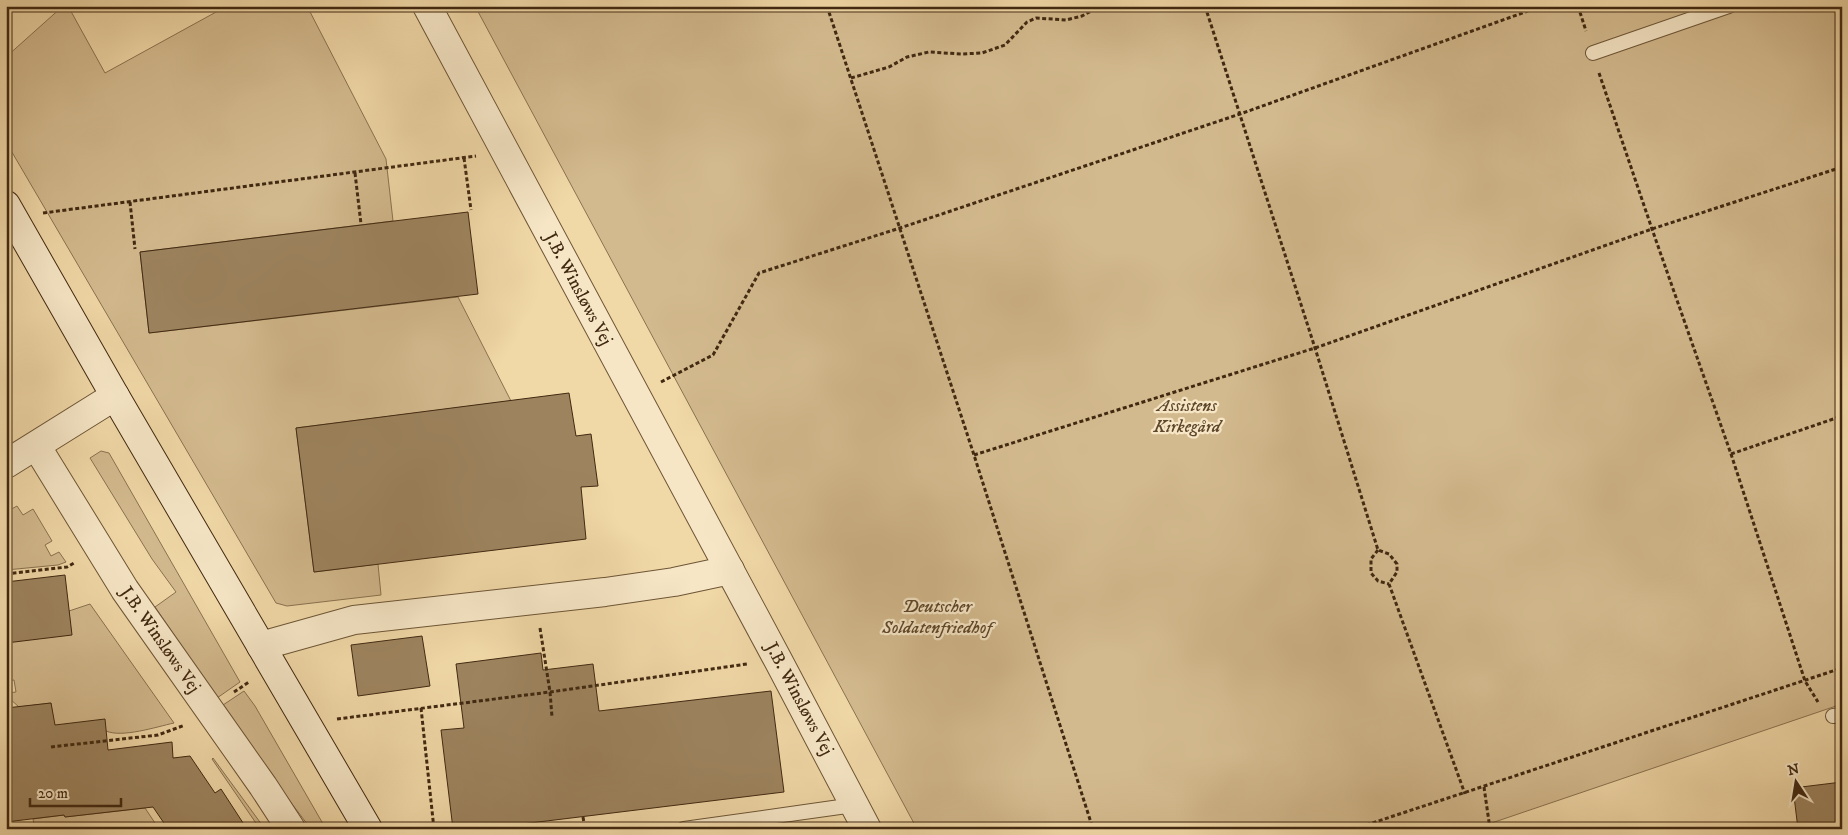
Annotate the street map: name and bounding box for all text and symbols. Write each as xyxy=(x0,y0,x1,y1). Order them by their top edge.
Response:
street label: J.B. Winsløws Vej xyxy=(538,227,617,349)
park label: Assistens Kirkegård xyxy=(1153,395,1223,438)
street label: J.B. Winsløws Vej xyxy=(114,581,205,697)
park label: Deutscher Soldatenfriedhof xyxy=(881,596,996,639)
street label: J.B. Winsløws Vej xyxy=(759,637,838,759)
north arrow xyxy=(1770,758,1820,808)
text: N xyxy=(1786,760,1801,780)
scale bar xyxy=(30,775,121,807)
text: 20 m xyxy=(38,784,68,803)

